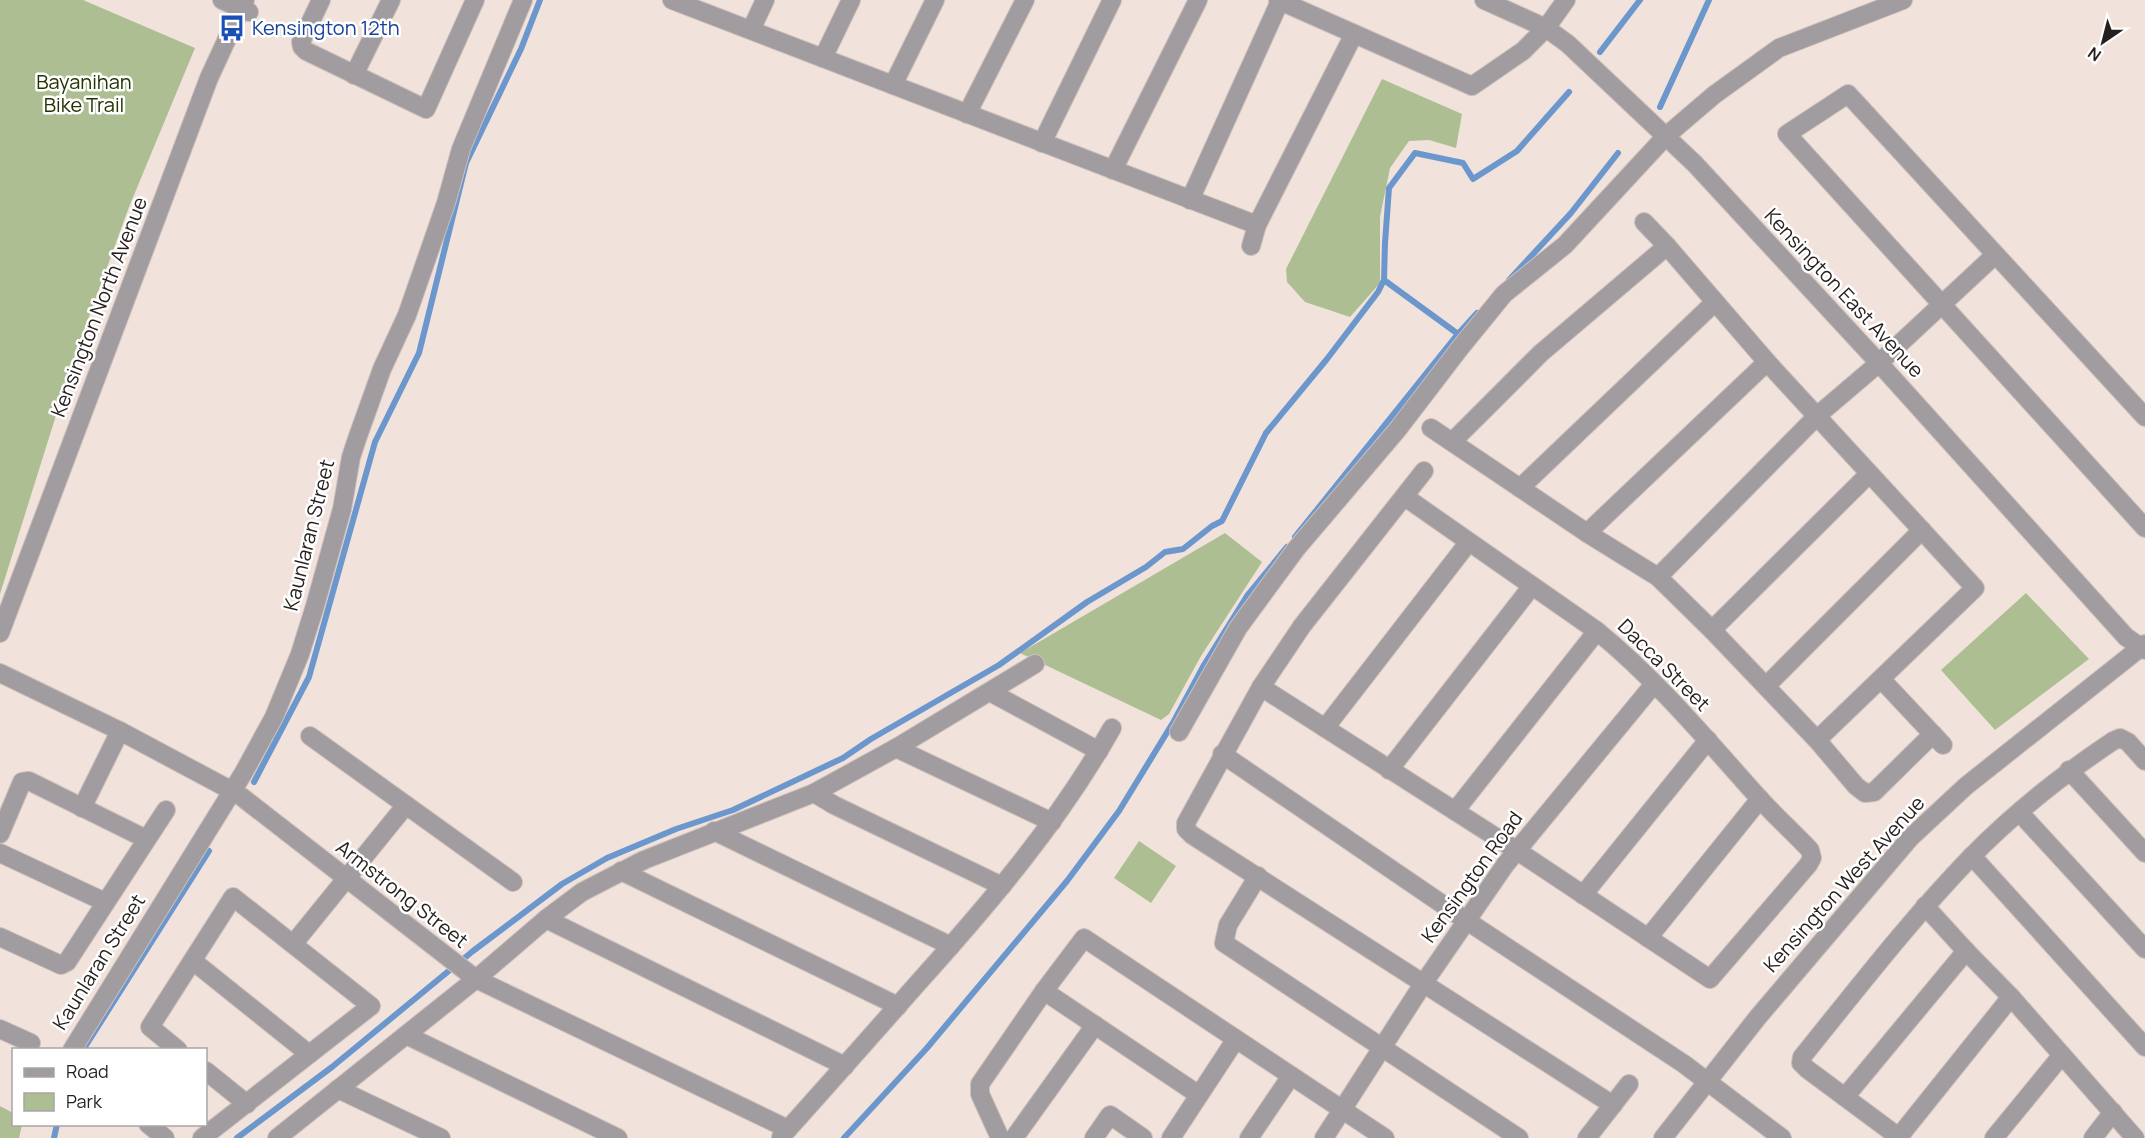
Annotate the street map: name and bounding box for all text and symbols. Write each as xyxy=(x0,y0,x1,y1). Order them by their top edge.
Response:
north arrow xyxy=(2073,12,2133,72)
bus stop icon: Kensington 12th xyxy=(217,13,247,43)
place label: Kensington 12th xyxy=(252,14,400,41)
text: N xyxy=(2083,42,2105,67)
park label: Bayanihan Bike Trail xyxy=(36,68,132,118)
street label: Kensington North Avenue xyxy=(44,193,153,421)
street label: Kensington East Avenue xyxy=(1759,202,1930,383)
street label: Kaunlaran Street xyxy=(277,456,340,613)
street label: Dacca Street xyxy=(1612,613,1716,717)
street label: Kensington West Avenue xyxy=(1757,790,1930,978)
street label: Kensington Road xyxy=(1415,806,1528,948)
street label: Armstrong Street xyxy=(331,834,474,954)
street label: Kaunlaran Street xyxy=(46,889,151,1035)
legend xyxy=(12,1048,207,1126)
text: Road xyxy=(66,1059,109,1083)
text: Park xyxy=(66,1089,103,1113)

